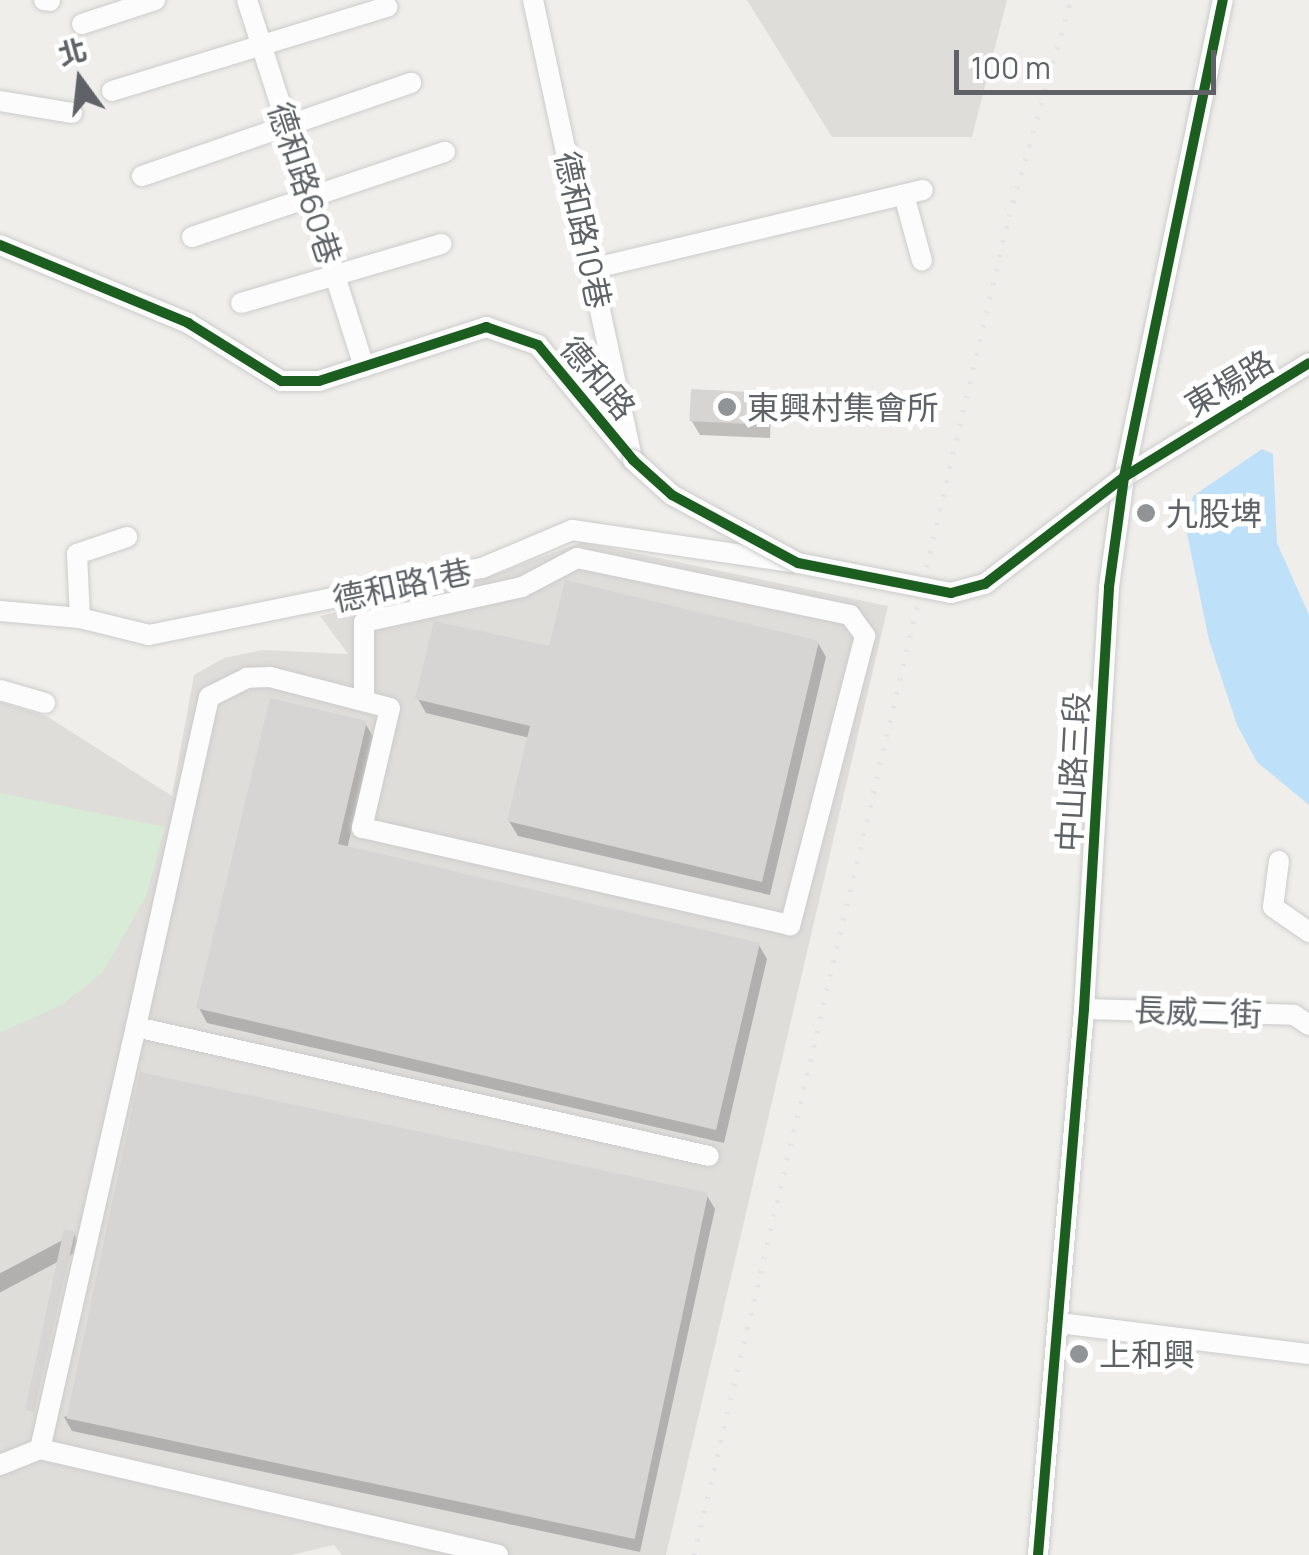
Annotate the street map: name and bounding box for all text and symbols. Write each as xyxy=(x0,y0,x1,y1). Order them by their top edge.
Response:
text: 北 xyxy=(54,29,91,73)
north arrow xyxy=(30,30,130,130)
scale bar xyxy=(959,30,1222,92)
text: 100 m xyxy=(971,47,1051,88)
street label: 德和路60巷 xyxy=(261,97,349,269)
street label: 德和路10巷 xyxy=(548,148,618,312)
street label: 德和路 xyxy=(552,329,644,427)
street label: 東楊路 xyxy=(1178,342,1280,424)
place label: 東興村集會所 xyxy=(747,388,939,426)
marker: 東興村集會所 xyxy=(716,396,738,418)
place label: 九股埤 xyxy=(1166,494,1262,532)
marker: 九股埤 xyxy=(1135,502,1157,524)
street label: 德和路1巷 xyxy=(329,552,475,618)
street label: 中山路三段 xyxy=(1050,691,1096,853)
street label: 長威二街 xyxy=(1133,991,1263,1033)
place label: 上和興 xyxy=(1099,1335,1195,1373)
marker: 上和興 xyxy=(1068,1343,1090,1365)

